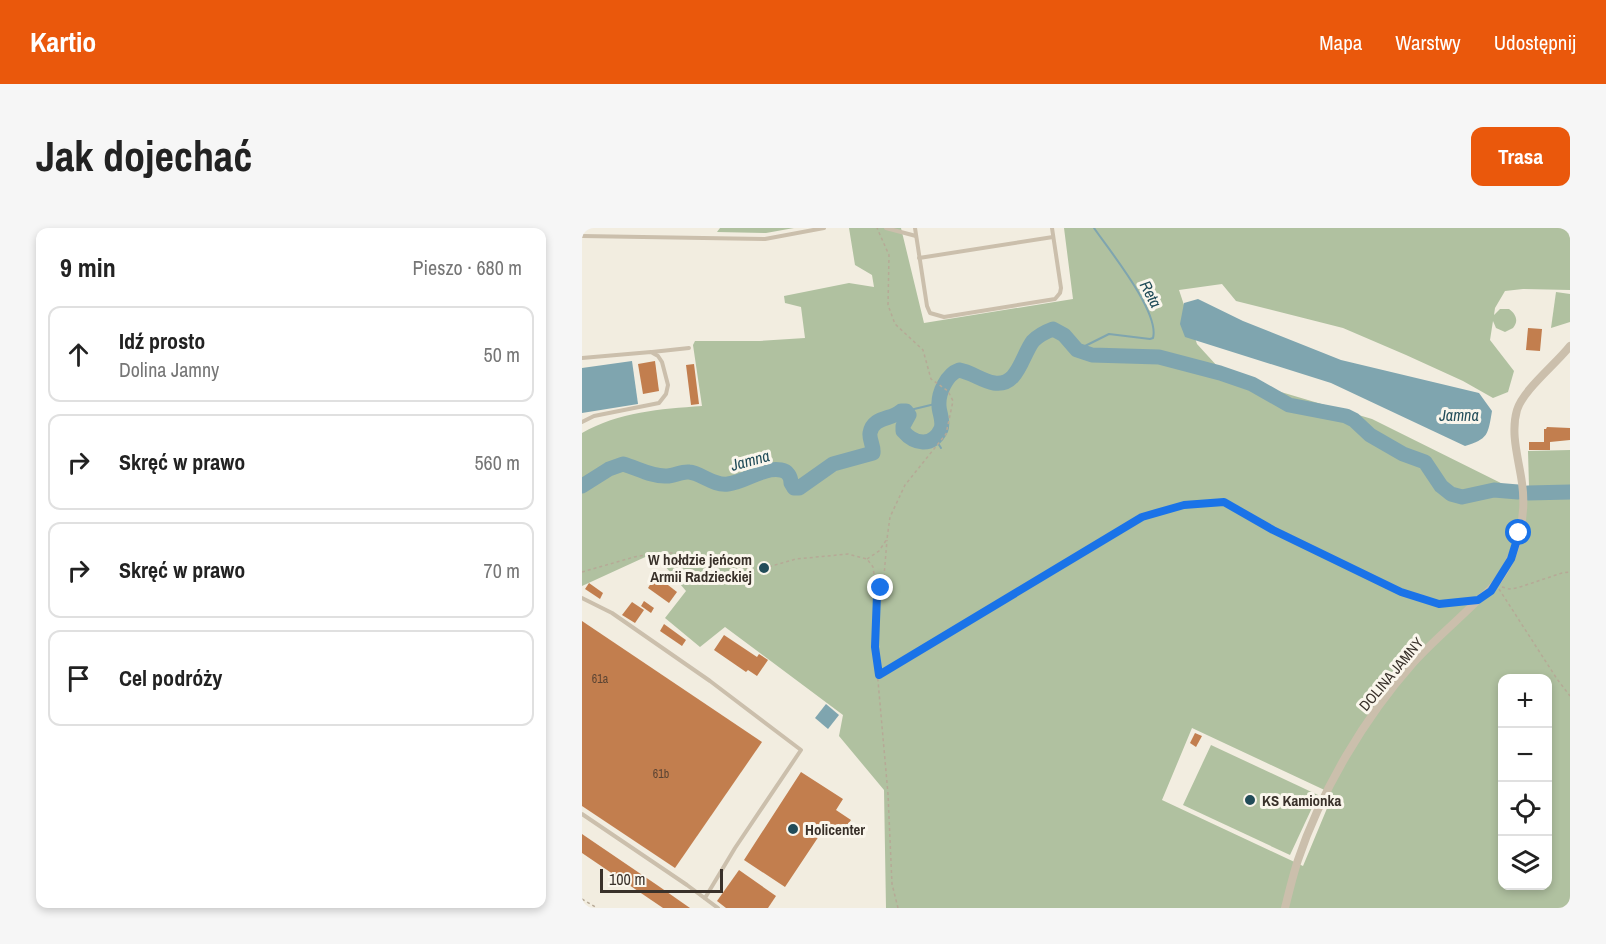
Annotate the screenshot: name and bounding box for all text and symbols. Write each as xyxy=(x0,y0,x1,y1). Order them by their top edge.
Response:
text: Kartio xyxy=(30,23,96,61)
text: Mapa xyxy=(1319,28,1362,57)
text: Warstwy xyxy=(1395,28,1461,57)
text: Udostępnij xyxy=(1494,28,1576,57)
button: Trasa xyxy=(1471,127,1570,186)
text: Jak dojechać xyxy=(36,128,252,184)
text: 9 min xyxy=(60,250,116,285)
text: Pieszo · 680 m xyxy=(413,254,522,281)
water label: Reta xyxy=(1135,277,1167,311)
text: Idź prosto xyxy=(119,326,205,356)
icon: ahead xyxy=(62,338,95,371)
text: 50 m xyxy=(484,341,520,368)
text: Dolina Jamny xyxy=(119,356,219,383)
water label: Jamna xyxy=(1438,404,1479,426)
water label: Jamna xyxy=(727,444,772,476)
icon: right xyxy=(62,446,95,479)
text: Skręć w prawo xyxy=(119,447,245,477)
text: 560 m xyxy=(474,449,520,476)
route start xyxy=(1505,519,1531,545)
place label: W hołdzie jeńcom Armii Radzieckiej xyxy=(648,549,752,587)
icon: right xyxy=(62,554,95,587)
text: Skręć w prawo xyxy=(119,555,245,585)
text: 70 m xyxy=(484,557,520,584)
marker: W hołdzie jeńcom Armii Radzieckiej xyxy=(757,561,771,575)
route end xyxy=(867,574,893,600)
street label: DOLINA JAMNY xyxy=(1354,632,1429,715)
icon: arrive xyxy=(62,662,95,695)
text: Cel podróży xyxy=(119,663,222,693)
house number: 61a xyxy=(592,671,609,687)
map controls xyxy=(1498,674,1552,890)
button: + xyxy=(1498,674,1552,728)
button: − xyxy=(1498,728,1552,782)
house number: 61b xyxy=(653,766,669,782)
button: locate xyxy=(1498,782,1552,836)
place label: KS Kamionka xyxy=(1262,790,1341,811)
marker: KS Kamionka xyxy=(1243,793,1257,807)
place label: Holicenter xyxy=(805,819,865,840)
marker: Holicenter xyxy=(786,822,800,836)
button: layers xyxy=(1498,836,1552,890)
scale bar xyxy=(600,866,723,894)
text: 100 m xyxy=(609,868,645,890)

